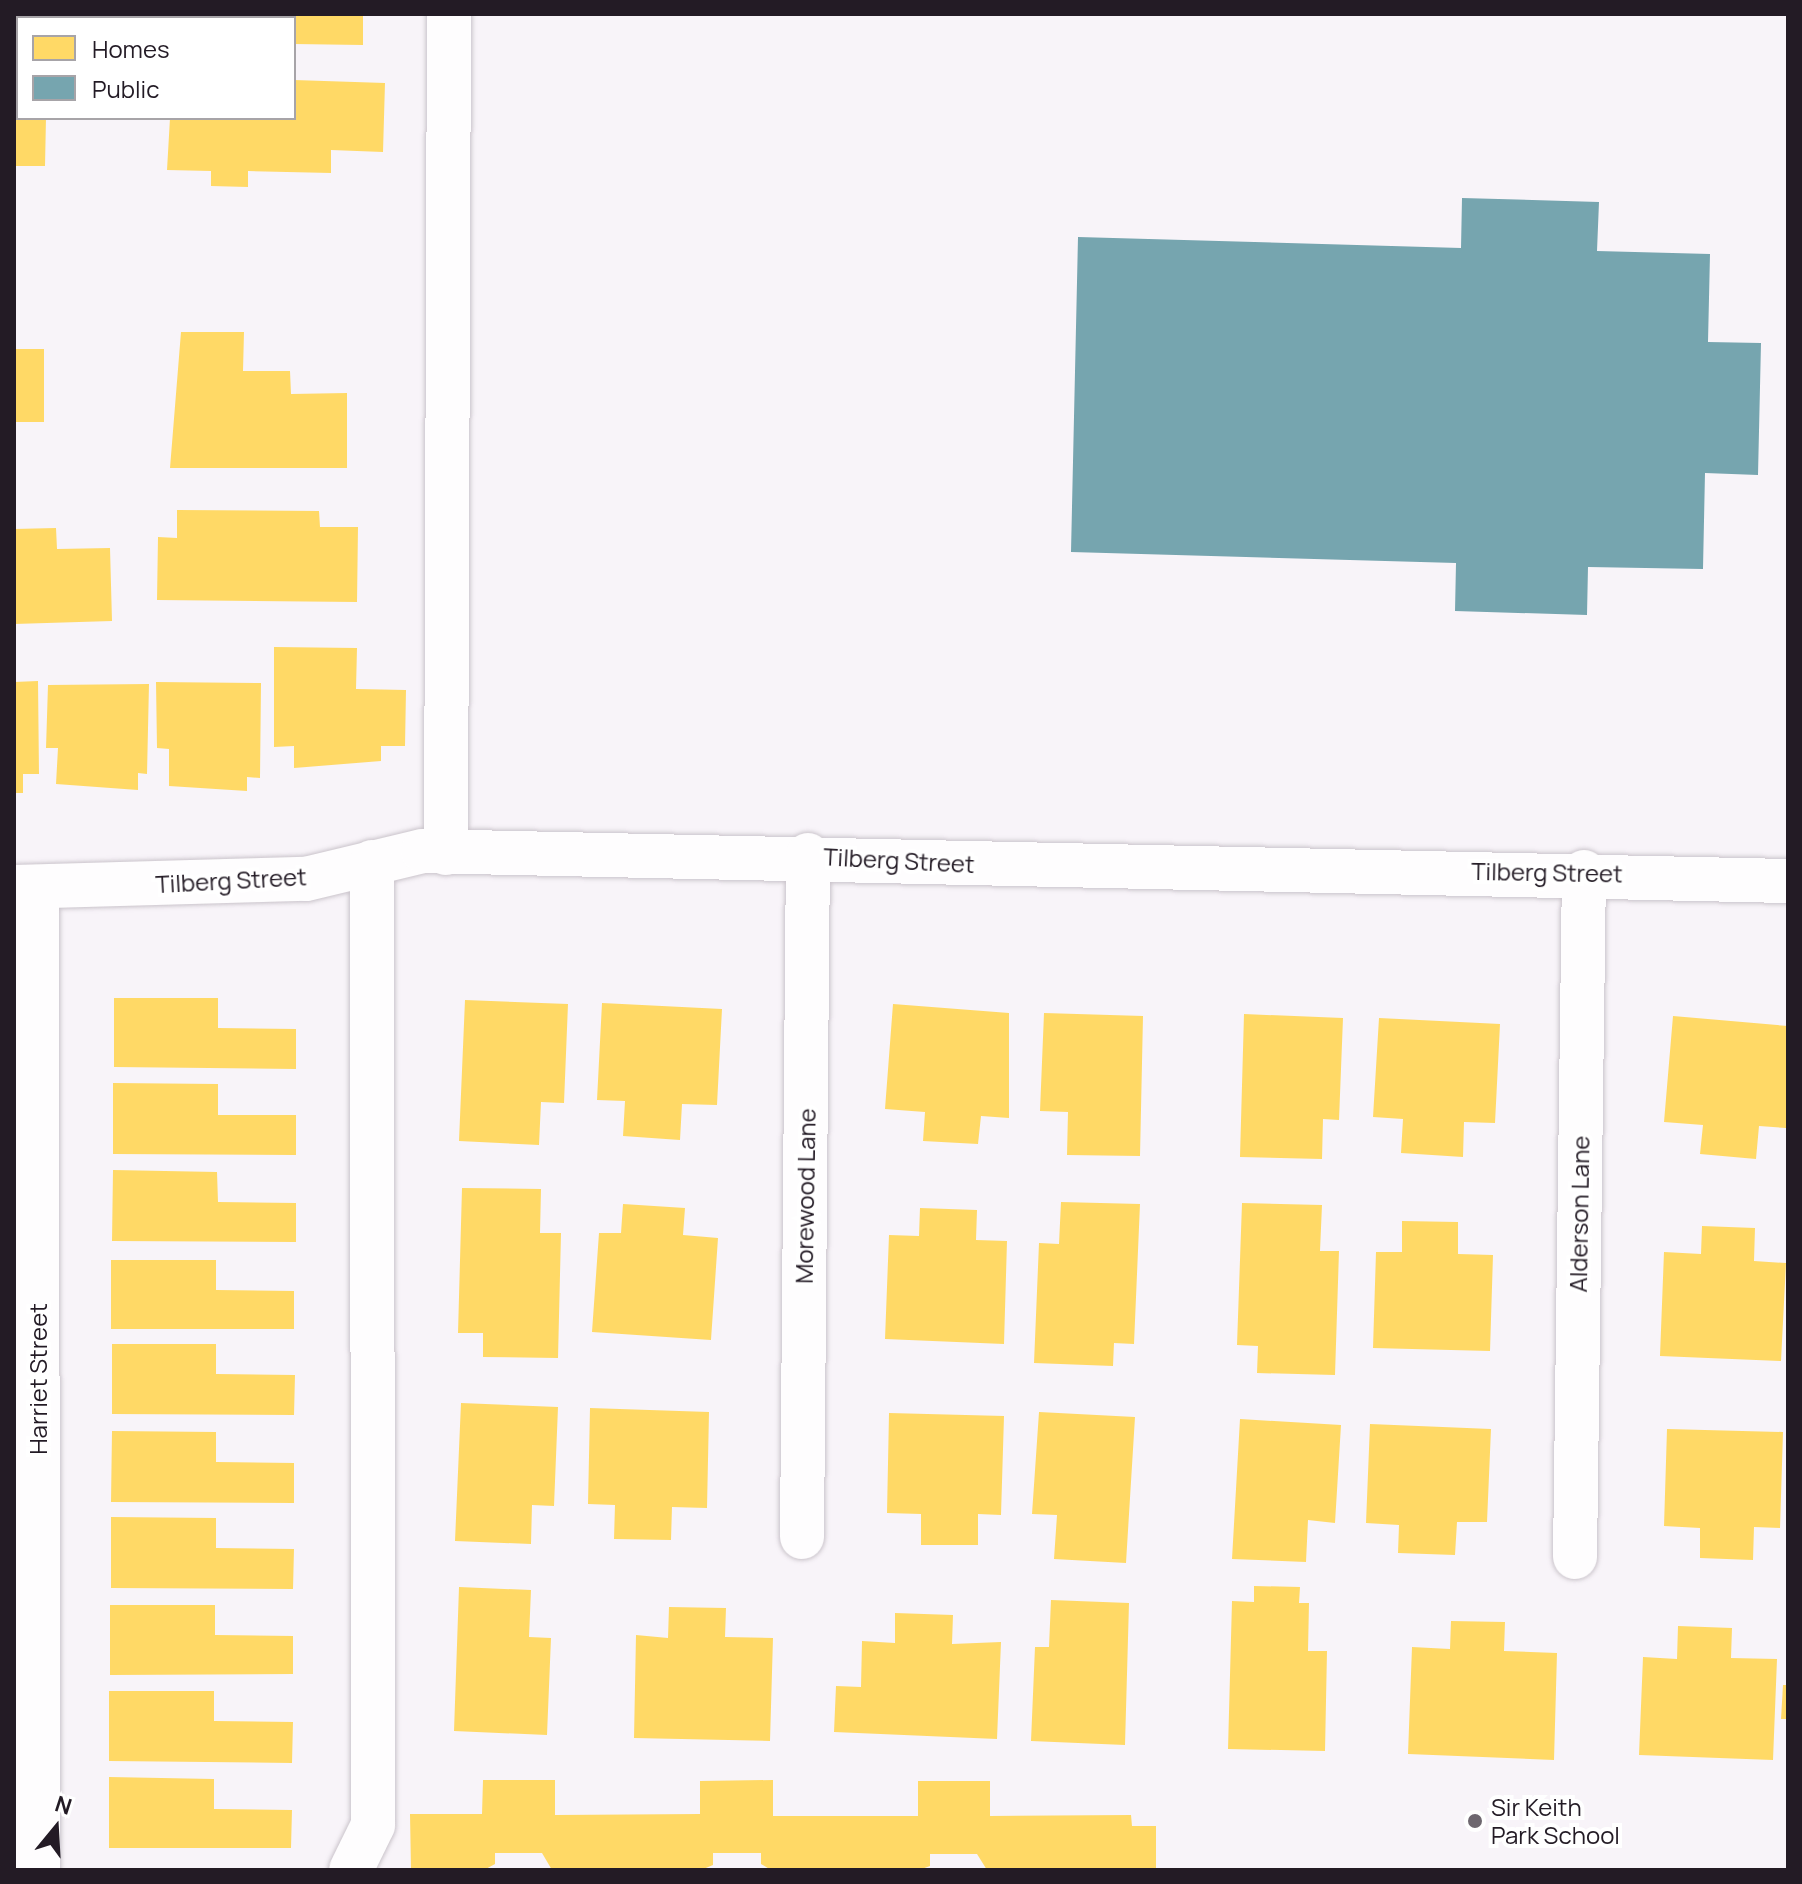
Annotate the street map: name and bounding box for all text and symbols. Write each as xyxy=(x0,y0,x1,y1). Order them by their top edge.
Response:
legend xyxy=(16,16,296,120)
text: Homes xyxy=(92,32,170,65)
text: Public xyxy=(92,72,159,105)
street label: Tilberg Street xyxy=(823,842,975,878)
street label: Tilberg Street xyxy=(1471,856,1623,888)
street label: Tilberg Street xyxy=(155,862,307,898)
street label: Morewood Lane xyxy=(789,1108,821,1284)
street label: Alderson Lane xyxy=(1563,1135,1595,1293)
street label: Harriet Street xyxy=(24,1303,52,1455)
north arrow xyxy=(16,1788,96,1868)
text: N xyxy=(51,1788,76,1822)
place label: Sir Keith Park School xyxy=(1491,1793,1620,1849)
marker: Sir Keith Park School xyxy=(1466,1812,1484,1830)

